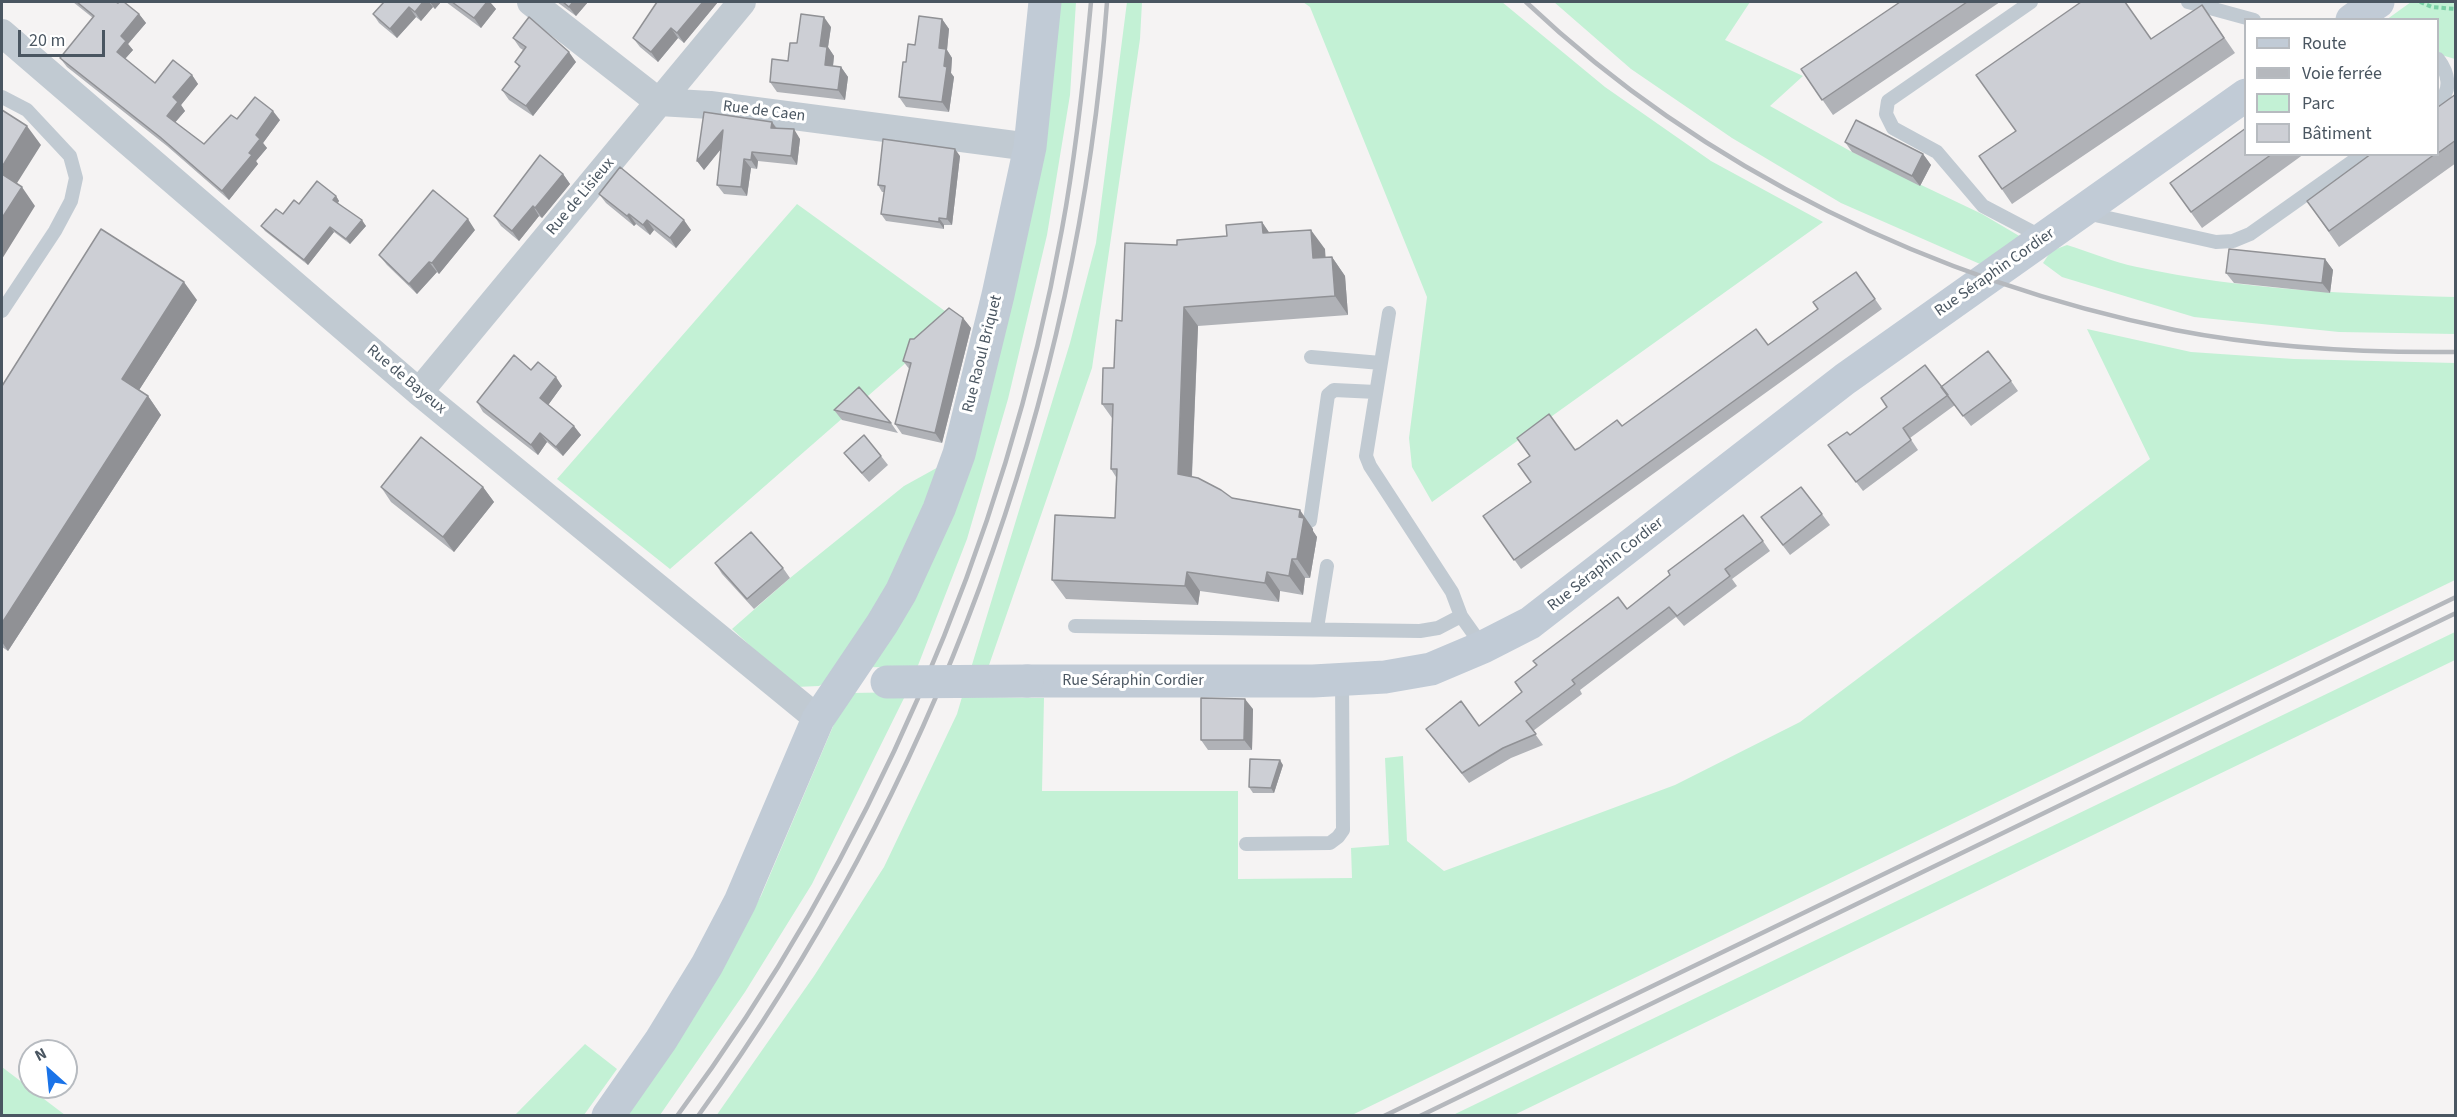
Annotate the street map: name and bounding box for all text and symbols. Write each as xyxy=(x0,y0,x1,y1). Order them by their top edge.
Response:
scale bar xyxy=(21,18,108,56)
legend xyxy=(2244,18,2439,156)
text: 20 m xyxy=(29,28,65,53)
text: Route xyxy=(2302,31,2346,56)
text: Voie ferrée xyxy=(2302,61,2382,86)
text: Parc xyxy=(2302,91,2335,116)
street label: Rue de Caen xyxy=(722,97,806,127)
text: Bâtiment xyxy=(2302,121,2372,146)
street label: Rue de Lisieux xyxy=(543,154,619,240)
street label: Rue Séraphin Cordier xyxy=(1931,225,2059,321)
street label: Rue Raoul Briquet xyxy=(959,293,1007,415)
street label: Rue de Bayeux xyxy=(362,341,450,419)
street label: Rue Séraphin Cordier xyxy=(1544,514,1668,616)
street label: Rue Séraphin Cordier xyxy=(1062,671,1204,691)
north arrow xyxy=(18,1039,78,1099)
text: N xyxy=(31,1043,50,1067)

